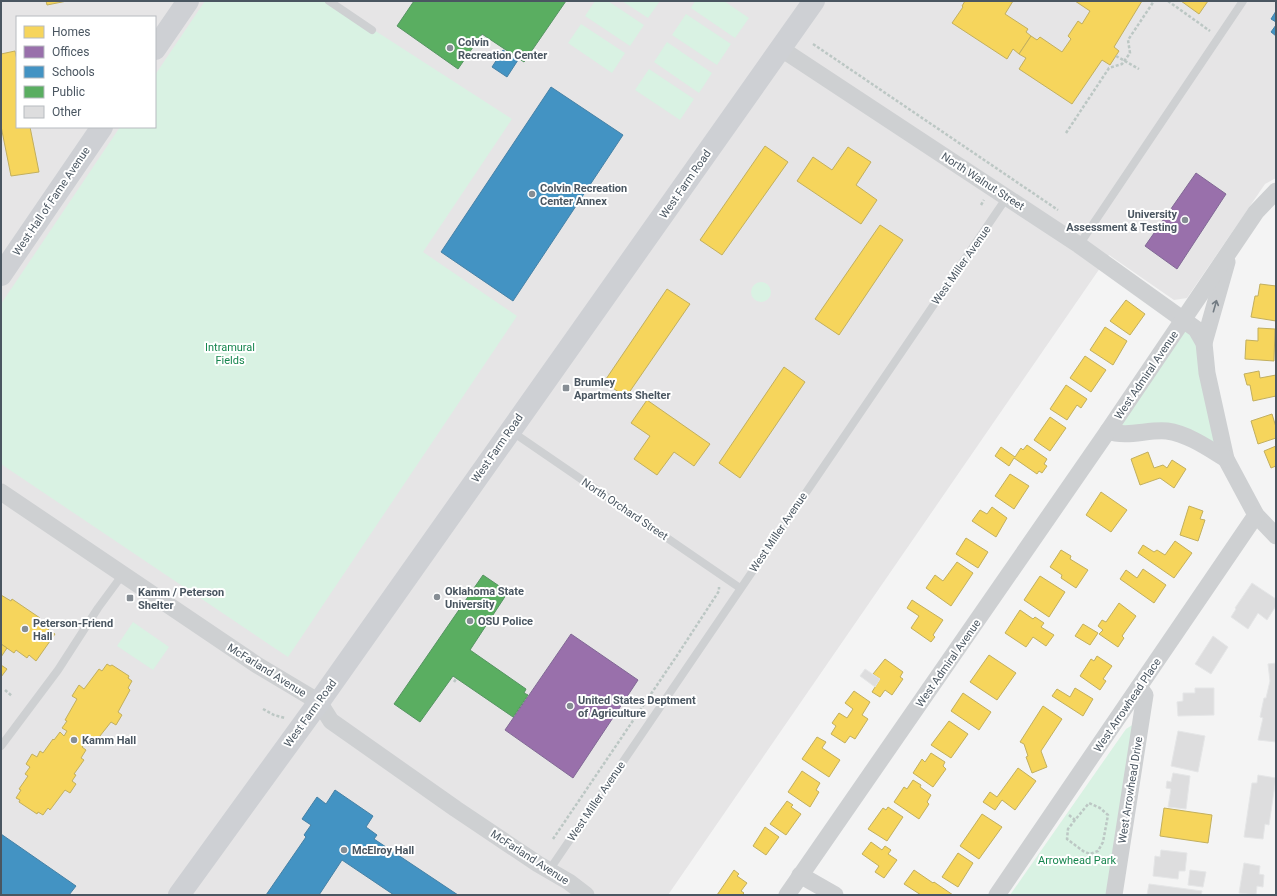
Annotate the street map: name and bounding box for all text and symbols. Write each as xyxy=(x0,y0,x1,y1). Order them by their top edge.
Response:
legend xyxy=(16,16,156,128)
text: Homes xyxy=(52,25,90,39)
place label: Colvin Recreation Center xyxy=(458,36,547,62)
marker: Colvin Recreation Center xyxy=(445,43,455,53)
text: Offices xyxy=(52,45,89,59)
text: Schools xyxy=(52,65,95,79)
text: Public xyxy=(52,85,85,99)
text: Other xyxy=(52,105,81,119)
street label: West Hall of Fame Avenue xyxy=(10,144,93,258)
street label: West Farm Road xyxy=(657,148,714,221)
street label: North Walnut Street xyxy=(939,150,1027,213)
place label: Colvin Recreation Center Annex xyxy=(540,182,627,208)
marker: Colvin Recreation Center Annex xyxy=(527,189,537,199)
place label: University Assessment & Testing xyxy=(1066,208,1177,234)
marker: University Assessment & Testing xyxy=(1180,215,1190,225)
street label: West Miller Avenue xyxy=(929,223,994,307)
one-way arrow xyxy=(1212,299,1219,312)
street label: West Admiral Avenue xyxy=(1112,328,1181,422)
park label: Intramural Fields xyxy=(205,341,255,367)
place label: Brumley Apartments Shelter xyxy=(574,376,671,402)
marker: Brumley Apartments Shelter xyxy=(561,383,571,393)
street label: West Farm Road xyxy=(469,412,526,485)
street label: North Orchard Street xyxy=(579,476,671,543)
street label: West Miller Avenue xyxy=(747,490,810,575)
place label: Oklahoma State University xyxy=(445,585,524,611)
place label: Kamm / Peterson Shelter xyxy=(138,586,224,612)
marker: Oklahoma State University xyxy=(432,592,442,602)
marker: Kamm / Peterson Shelter xyxy=(125,593,135,603)
place label: OSU Police xyxy=(478,615,533,628)
marker: OSU Police xyxy=(465,616,475,626)
place label: Peterson-Friend Hall xyxy=(33,617,113,643)
street label: West Admiral Avenue xyxy=(913,617,984,710)
marker: Peterson-Friend Hall xyxy=(20,624,30,634)
street label: McFarland Avenue xyxy=(225,641,309,700)
street label: West Arrowhead Place xyxy=(1091,656,1164,755)
street label: West Farm Road xyxy=(281,677,339,750)
place label: United States Deptment of Agriculture xyxy=(578,694,696,720)
marker: United States Deptment of Agriculture xyxy=(565,701,575,711)
place label: Kamm Hall xyxy=(82,734,136,747)
marker: Kamm Hall xyxy=(69,735,79,745)
street label: West Arrowhead Drive xyxy=(1116,736,1145,844)
street label: West Miller Avenue xyxy=(565,759,628,844)
street label: McFarland Avenue xyxy=(488,827,571,888)
place label: McElroy Hall xyxy=(352,844,414,857)
marker: McElroy Hall xyxy=(339,845,349,855)
park label: Arrowhead Park xyxy=(1038,854,1116,867)

